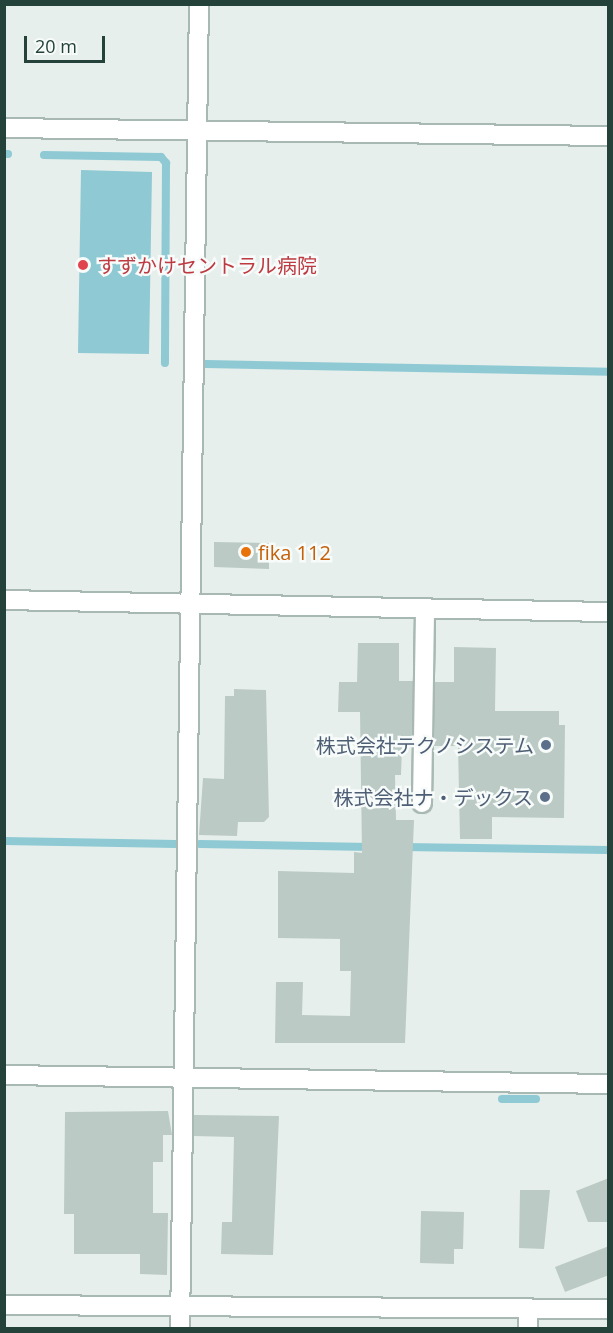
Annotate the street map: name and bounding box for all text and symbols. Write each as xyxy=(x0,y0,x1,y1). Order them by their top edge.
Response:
scale bar xyxy=(27,24,108,62)
text: 20 m xyxy=(35,34,77,58)
place label: すずかけセントラル病院 xyxy=(97,253,317,277)
marker: すずかけセントラル病院 xyxy=(74,256,92,274)
place label: fika 112 xyxy=(258,540,331,564)
marker: fika 112 xyxy=(239,545,253,559)
place label: 株式会社テクノシステム xyxy=(314,733,534,757)
marker: 株式会社テクノシステム xyxy=(539,738,553,752)
place label: 株式会社ナ・デックス xyxy=(333,785,533,809)
marker: 株式会社ナ・デックス xyxy=(538,790,552,804)

